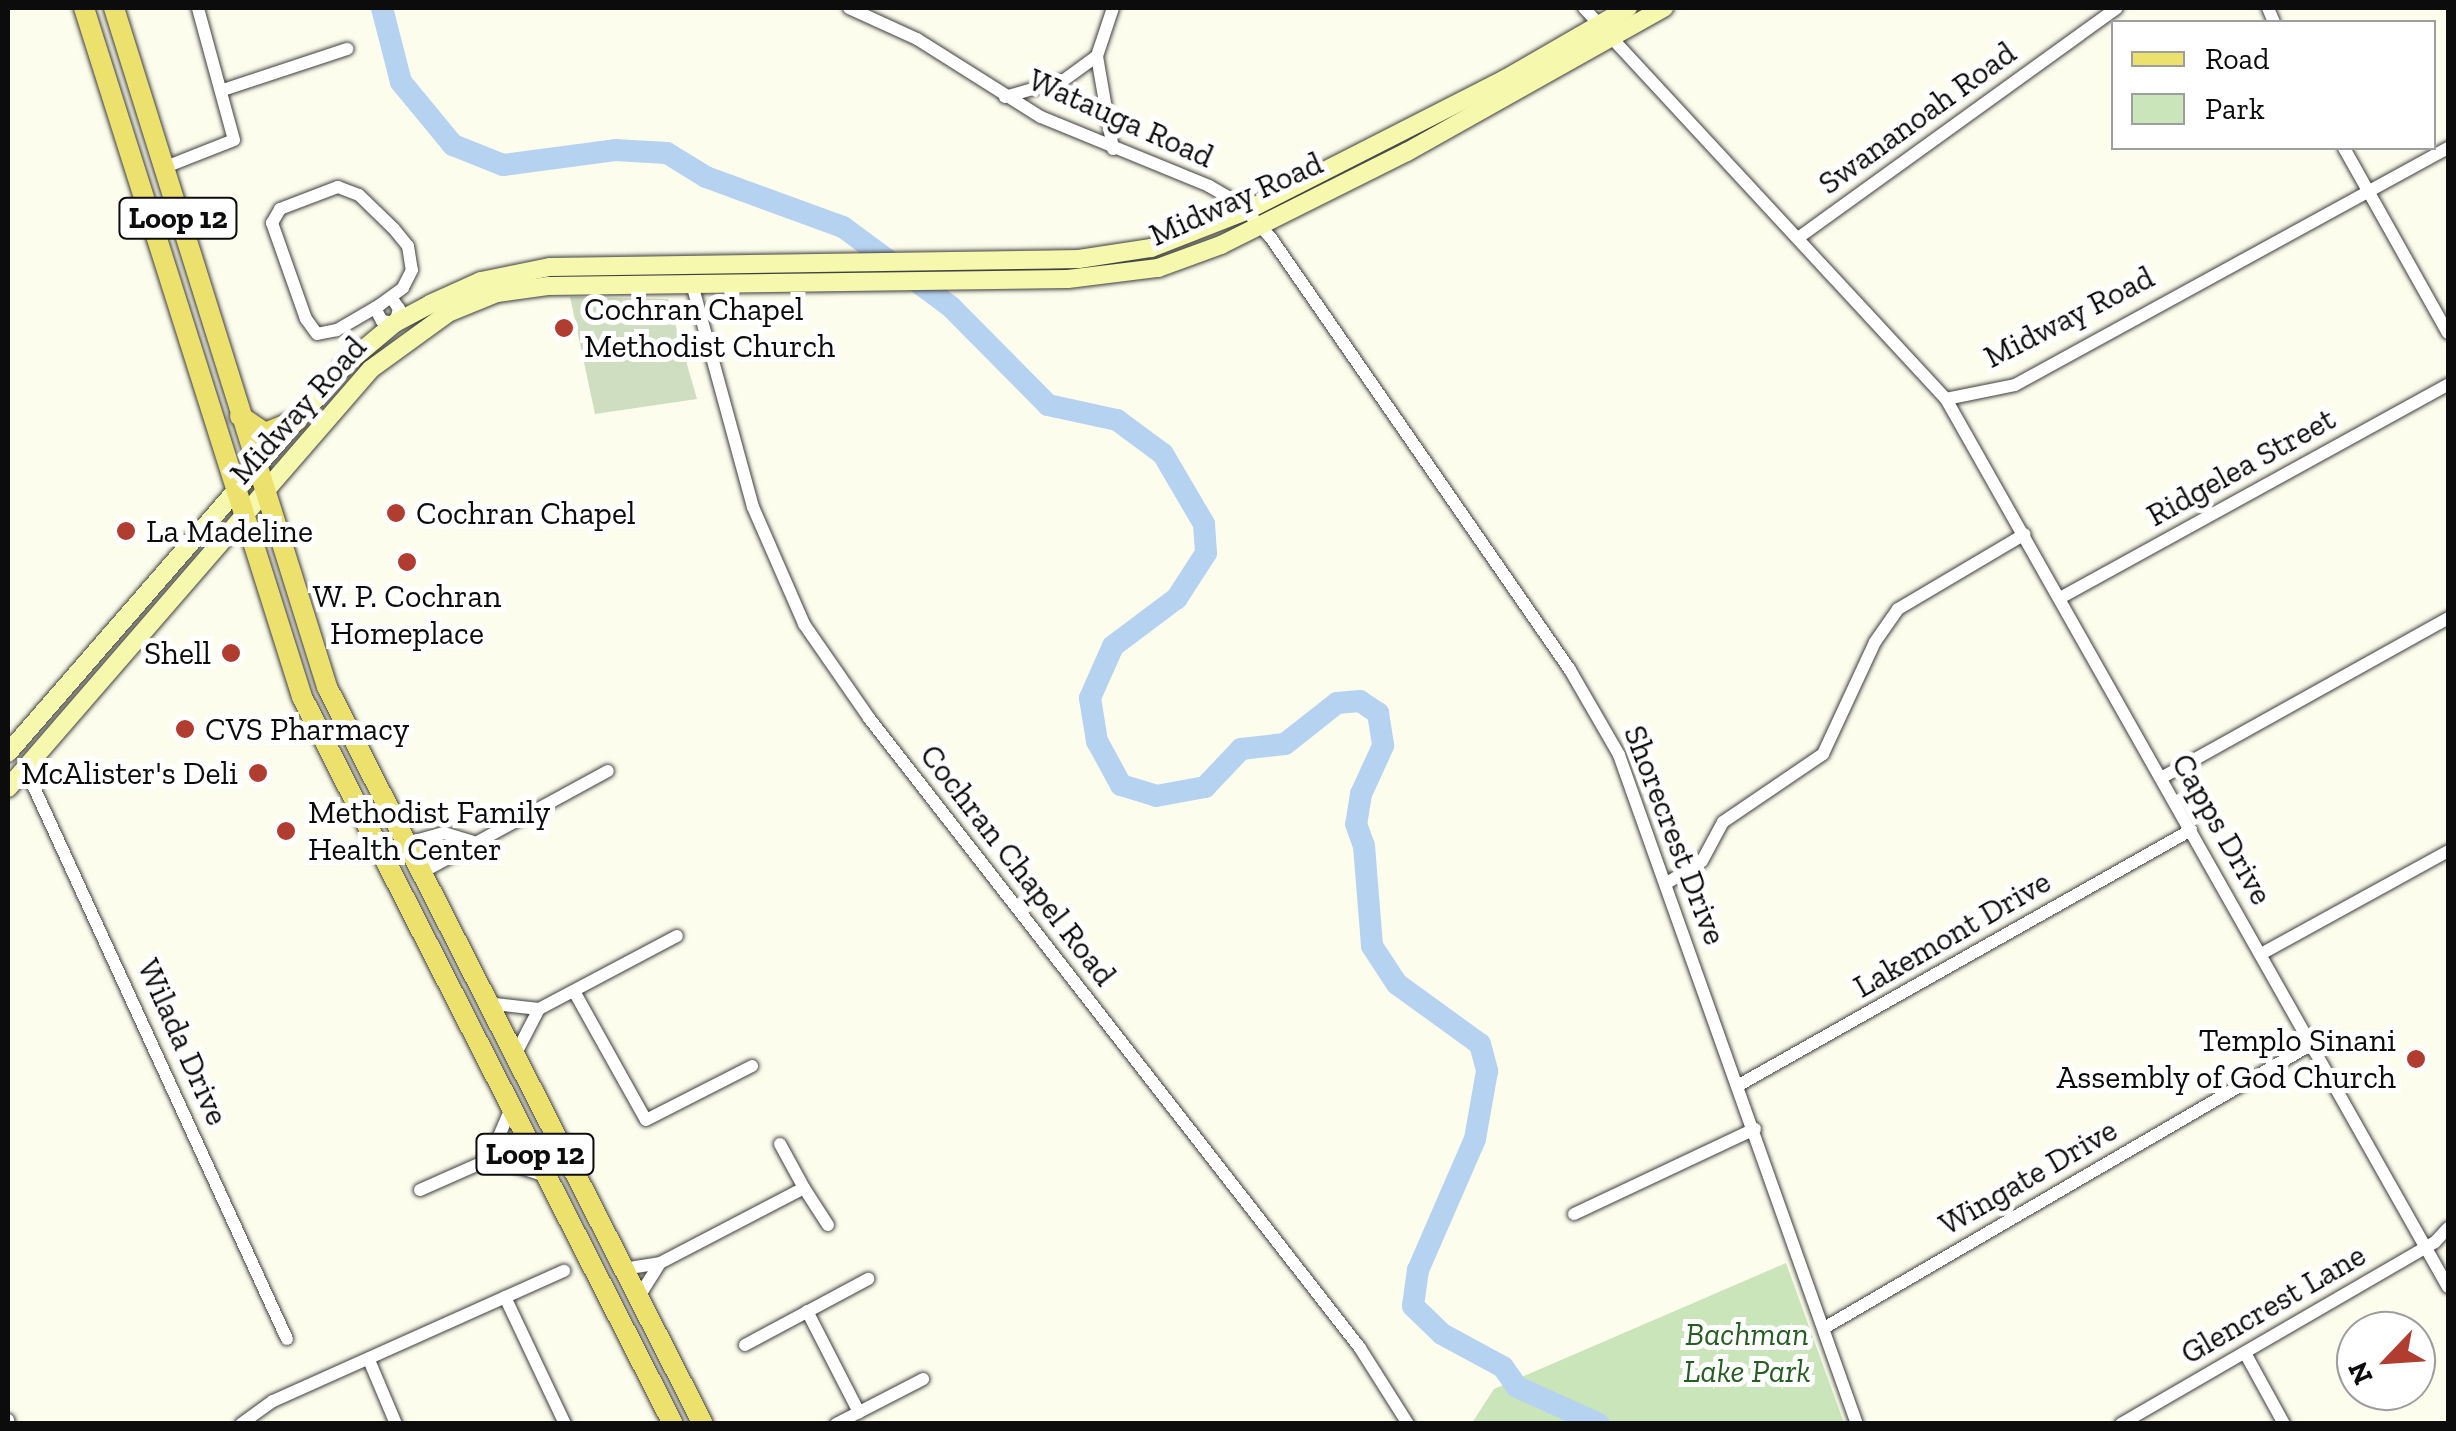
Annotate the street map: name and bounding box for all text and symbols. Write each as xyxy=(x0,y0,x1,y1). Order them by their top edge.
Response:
legend xyxy=(2111,20,2436,150)
street label: Swananoah Road xyxy=(1811,33,2023,203)
text: Road xyxy=(2205,41,2270,77)
street label: Watauga Road xyxy=(1023,60,1219,176)
text: Park xyxy=(2205,91,2265,127)
street label: Midway Road xyxy=(1143,144,1329,254)
road number: Loop 12 xyxy=(118,193,238,243)
street label: Midway Road xyxy=(1977,258,2161,376)
place label: Cochran Chapel Methodist Church xyxy=(584,291,835,366)
marker: Cochran Chapel Methodist Church xyxy=(553,317,575,339)
street label: Midway Road xyxy=(221,328,375,492)
street label: Ridgelea Street xyxy=(2140,399,2342,535)
place label: Cochran Chapel xyxy=(416,494,635,532)
marker: Cochran Chapel xyxy=(385,502,407,524)
place label: La Madeline xyxy=(146,512,313,550)
marker: La Madeline xyxy=(115,520,137,542)
marker: W. P. Cochran Homeplace xyxy=(396,551,418,573)
place label: W. P. Cochran Homeplace xyxy=(313,578,501,653)
place label: Shell xyxy=(144,634,211,672)
marker: Shell xyxy=(220,642,242,664)
place label: CVS Pharmacy xyxy=(205,710,409,748)
marker: CVS Pharmacy xyxy=(174,718,196,740)
street label: Shorecrest Drive xyxy=(1616,720,1734,950)
street label: Cochran Chapel Road xyxy=(912,737,1124,993)
street label: Capps Drive xyxy=(2163,747,2281,911)
place label: McAlister's Deli xyxy=(21,754,238,792)
marker: McAlister's Deli xyxy=(247,762,269,784)
place label: Methodist Family Health Center xyxy=(308,794,550,869)
marker: Methodist Family Health Center xyxy=(273,818,299,844)
street label: Lakemont Drive xyxy=(1847,862,2057,1006)
street label: Wilada Drive xyxy=(129,953,237,1131)
place label: Templo Sinani Assembly of God Church xyxy=(2056,1022,2396,1097)
marker: Templo Sinani Assembly of God Church xyxy=(2405,1048,2427,1070)
street label: Wingate Drive xyxy=(1932,1111,2124,1243)
road number: Loop 12 xyxy=(475,1129,595,1179)
street label: Glencrest Lane xyxy=(2174,1236,2372,1372)
north arrow xyxy=(2336,1311,2436,1411)
park label: Bachman Lake Park xyxy=(1684,1316,1810,1391)
text: N xyxy=(2341,1356,2380,1390)

